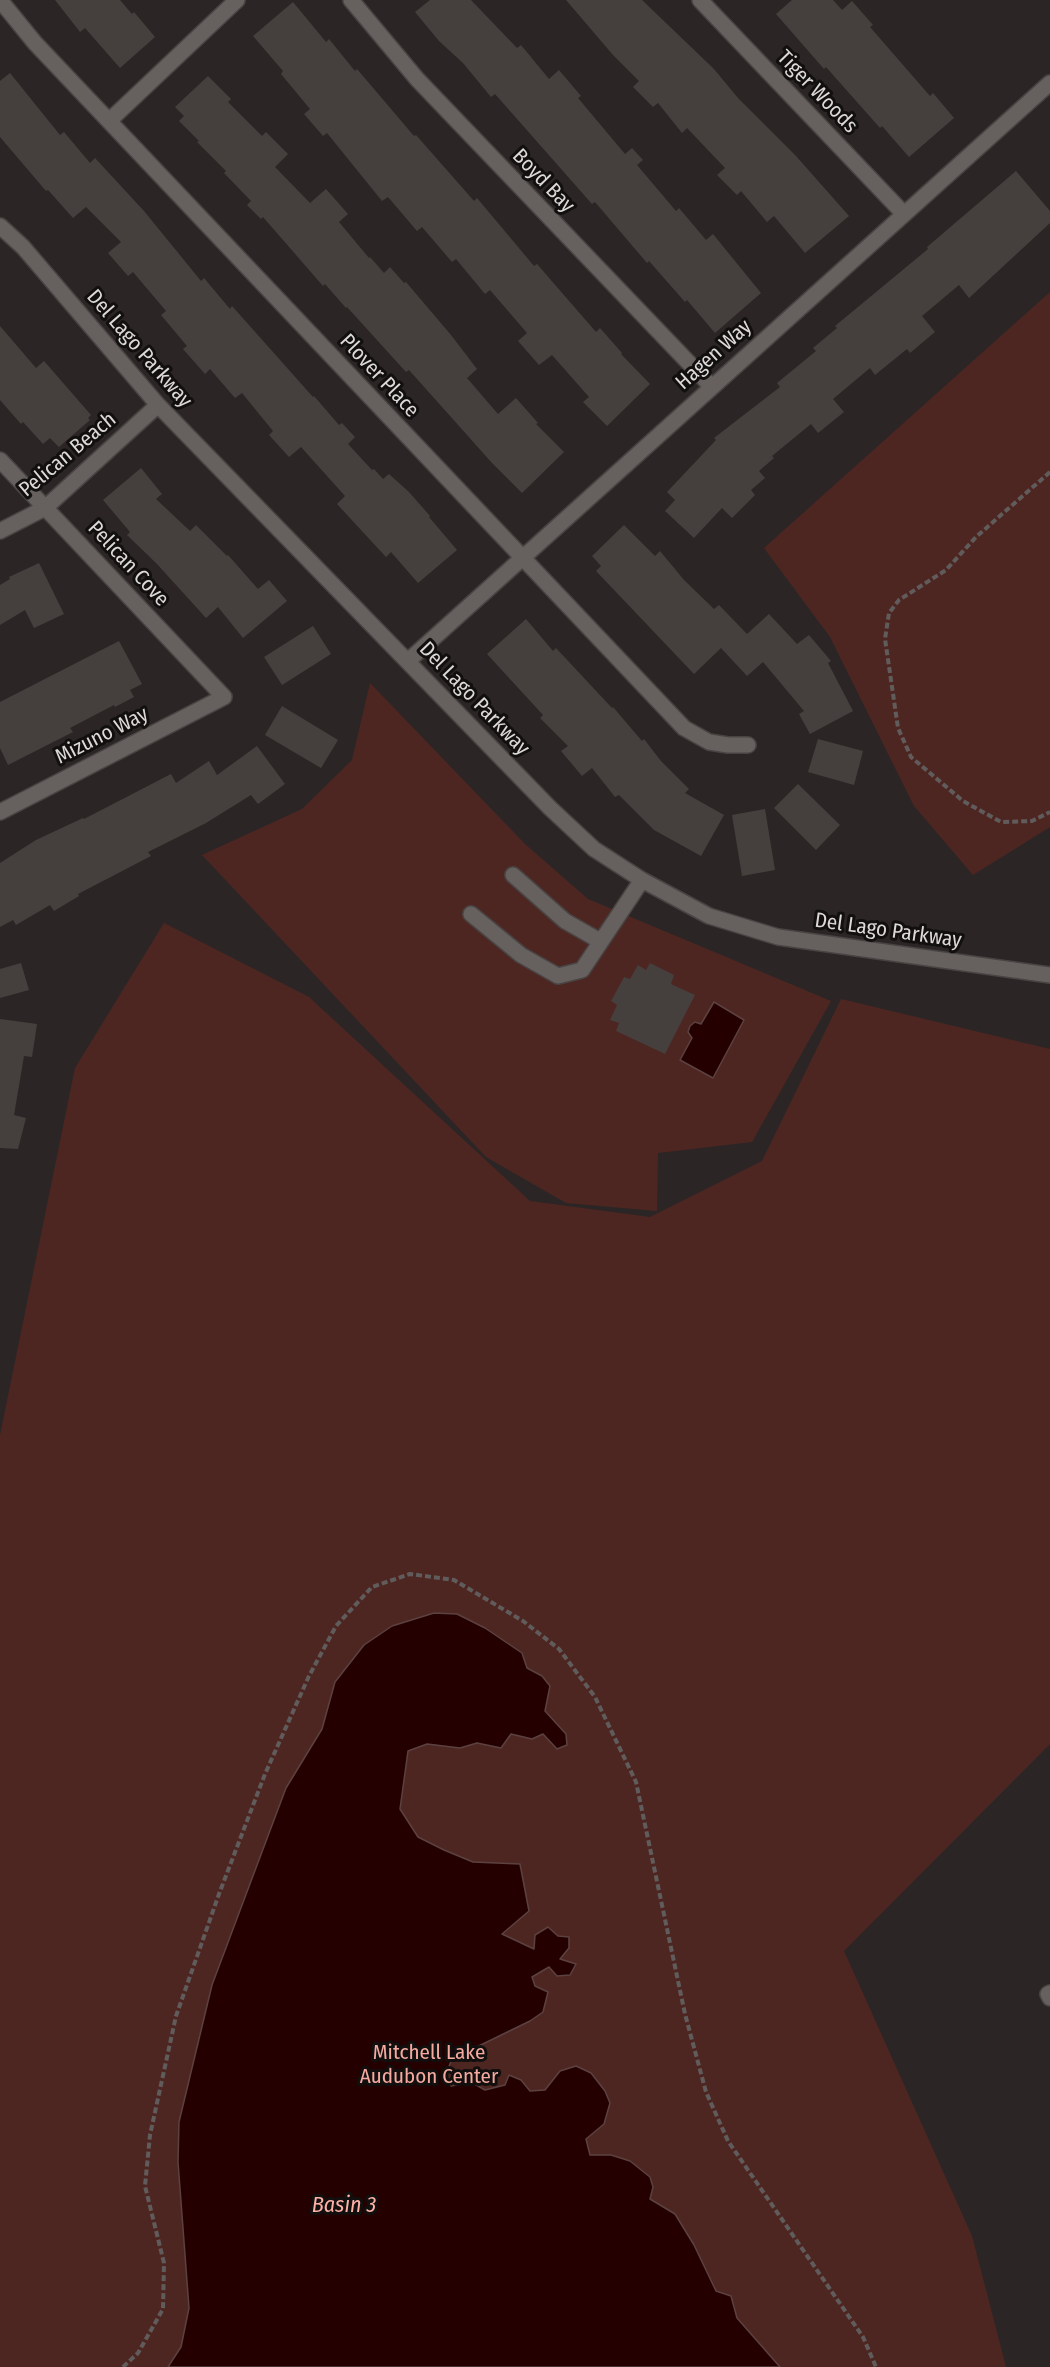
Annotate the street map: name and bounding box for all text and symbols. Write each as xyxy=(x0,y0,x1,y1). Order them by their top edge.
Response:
street label: Tiger Woods xyxy=(771,45,863,139)
street label: Boyd Bay xyxy=(507,144,579,218)
street label: Del Lago Parkway xyxy=(81,285,197,413)
street label: Hagen Way xyxy=(671,314,757,396)
street label: Plover Place xyxy=(334,329,424,423)
street label: Pelican Beach xyxy=(14,407,122,503)
street label: Pelican Cove xyxy=(82,516,174,612)
street label: Del Lago Parkway xyxy=(414,637,534,761)
street label: Mizuno Way xyxy=(51,702,153,770)
street label: Del Lago Parkway xyxy=(813,908,963,954)
park label: Mitchell Lake Audubon Center xyxy=(360,2040,498,2090)
water label: Basin 3 xyxy=(312,2193,376,2219)

